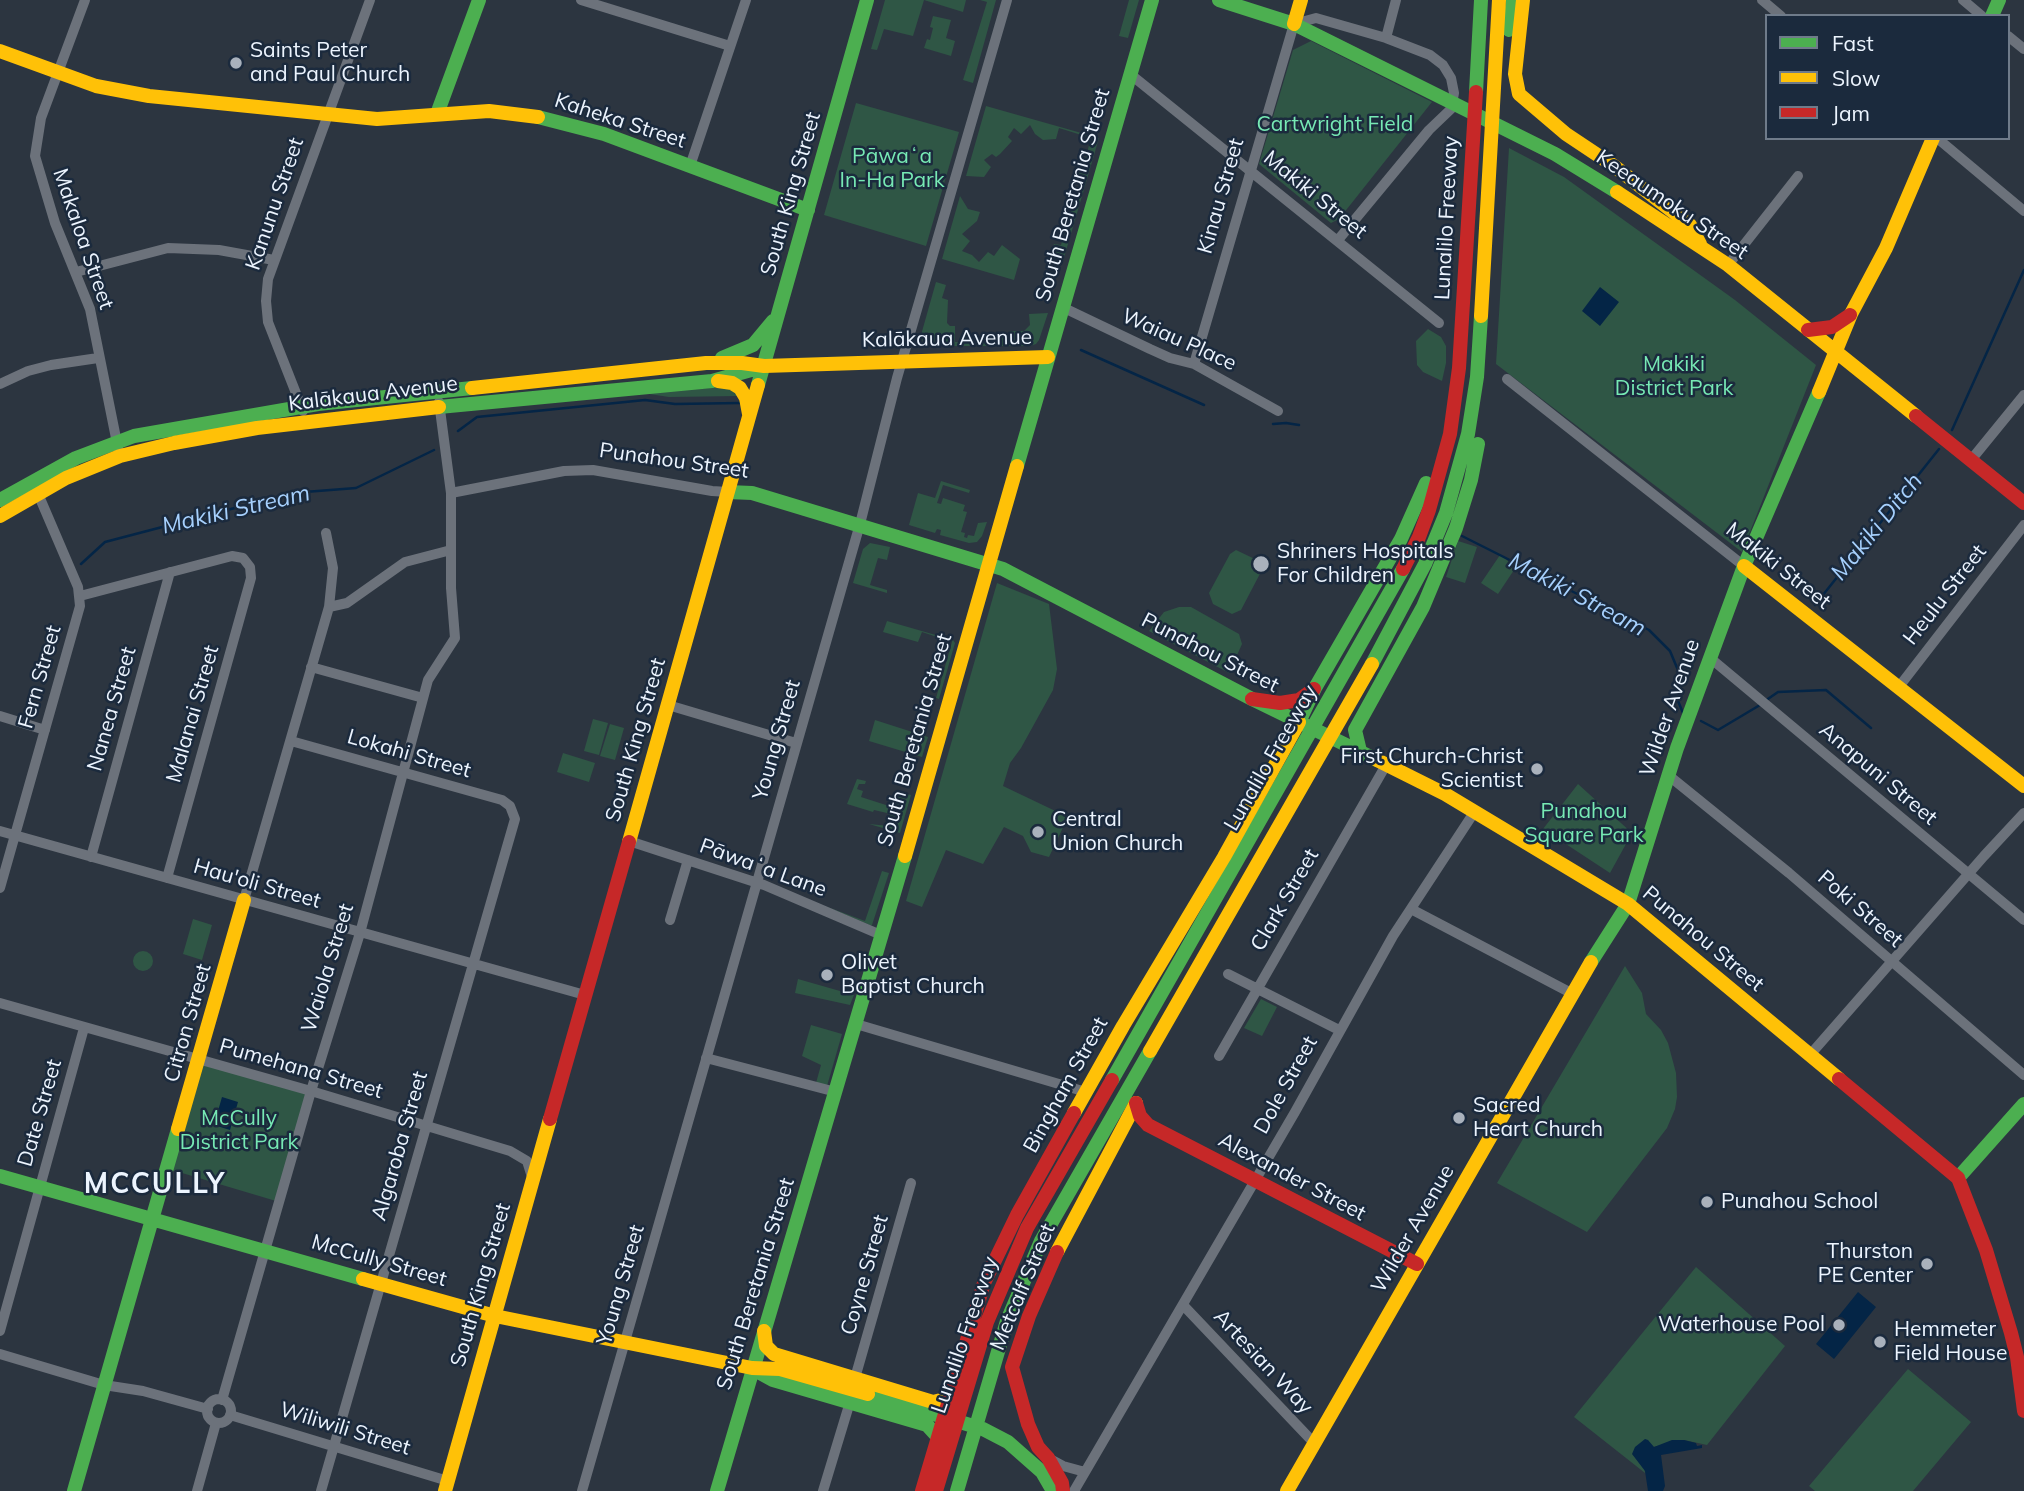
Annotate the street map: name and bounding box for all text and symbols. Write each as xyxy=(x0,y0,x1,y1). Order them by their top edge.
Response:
legend xyxy=(1765,14,2010,140)
text: Fast xyxy=(1832,30,1874,56)
place label: Saints Peter and Paul Church xyxy=(250,38,410,88)
marker: Saints Peter and Paul Church xyxy=(228,55,244,71)
text: Slow xyxy=(1832,65,1880,91)
street label: South Beretania Street xyxy=(1031,86,1115,304)
street label: Kaheka Street xyxy=(551,88,689,154)
text: Jam xyxy=(1832,100,1870,126)
street label: South King Street xyxy=(756,109,826,279)
park label: Cartwright Field xyxy=(1257,112,1413,138)
street label: Kanunu Street xyxy=(241,135,309,273)
street label: Kinau Street xyxy=(1193,135,1249,257)
street label: Lunalilo Freeway xyxy=(1430,135,1464,301)
park label: Pāwaʻa In-Ha Park xyxy=(839,144,945,194)
street label: Keeaumoku Street xyxy=(1591,145,1753,265)
street label: Makiki Street xyxy=(1258,146,1372,244)
street label: Makaloa Street xyxy=(47,165,119,313)
street label: Waiau Place xyxy=(1118,304,1240,376)
street label: Kalākaua Avenue xyxy=(862,325,1032,353)
park label: Makiki District Park xyxy=(1615,352,1733,402)
street label: Kalākaua Avenue xyxy=(287,371,459,417)
street label: Punahou Street xyxy=(598,438,750,484)
water label: Makiki Ditch xyxy=(1825,468,1929,586)
water label: Makiki Stream xyxy=(159,480,313,540)
street label: Makiki Street xyxy=(1721,517,1835,615)
place label: Shriners Hospitals For Children xyxy=(1277,539,1454,589)
street label: Heulu Street xyxy=(1898,540,1992,650)
water label: Makiki Stream xyxy=(1504,547,1650,643)
marker: Shriners Hospitals For Children xyxy=(1251,554,1271,574)
street label: Punahou Street xyxy=(1137,608,1283,698)
street label: Fern Street xyxy=(13,622,67,732)
street label: South Beretania Street xyxy=(873,631,957,849)
street label: Wilder Avenue xyxy=(1635,636,1705,780)
street label: Malanai Street xyxy=(161,642,225,786)
street label: Nanea Street xyxy=(82,644,142,774)
street label: South King Street xyxy=(601,655,671,825)
street label: Young Street xyxy=(748,677,806,803)
street label: Lunalilo Freeway xyxy=(1219,681,1323,835)
street label: Anapuni Street xyxy=(1814,717,1942,831)
street label: Lokahi Street xyxy=(344,724,474,784)
place label: First Church-Christ Scientist xyxy=(1341,744,1523,794)
marker: First Church-Christ Scientist xyxy=(1529,761,1545,777)
park label: Punahou Square Park xyxy=(1525,799,1643,849)
place label: Central Union Church xyxy=(1052,807,1183,857)
marker: Central Union Church xyxy=(1030,824,1046,840)
street label: Pāwaʻa Lane xyxy=(696,833,830,903)
street label: Clark Street xyxy=(1246,844,1324,956)
street label: Hau'oli Street xyxy=(191,854,323,914)
street label: Poki Street xyxy=(1812,865,1908,953)
street label: Punahou Street xyxy=(1637,881,1769,997)
street label: Waiola Street xyxy=(297,901,359,1035)
place label: Olivet Baptist Church xyxy=(841,950,985,1000)
street label: Citron Street xyxy=(159,961,217,1085)
marker: Olivet Baptist Church xyxy=(819,967,835,983)
street label: Bingham Street xyxy=(1018,1013,1114,1157)
street label: Dole Street xyxy=(1249,1032,1323,1138)
street label: Pumehana Street xyxy=(216,1034,386,1104)
street label: Date Street xyxy=(13,1056,67,1170)
street label: Algaroba Street xyxy=(367,1069,433,1223)
place label: Sacred Heart Church xyxy=(1473,1093,1603,1143)
park label: McCully District Park xyxy=(180,1106,298,1156)
marker: Sacred Heart Church xyxy=(1451,1110,1467,1126)
street label: Alexander Street xyxy=(1214,1128,1370,1226)
street label: Wilder Avenue xyxy=(1366,1161,1460,1297)
district label: MCCULLY xyxy=(85,1168,225,1202)
street label: South Beretania Street xyxy=(712,1175,800,1393)
place label: Punahou School xyxy=(1721,1189,1878,1215)
marker: Punahou School xyxy=(1699,1194,1715,1210)
street label: South King Street xyxy=(446,1200,516,1370)
street label: Coyne Street xyxy=(836,1212,894,1338)
street label: Metcalf Street xyxy=(985,1220,1061,1354)
street label: Young Street xyxy=(592,1222,650,1348)
street label: McCully Street xyxy=(309,1230,449,1292)
place label: Thurston PE Center xyxy=(1818,1239,1913,1289)
street label: Lunalilo Freeway xyxy=(926,1253,1004,1417)
marker: Thurston PE Center xyxy=(1919,1256,1935,1272)
street label: Artesian Way xyxy=(1208,1304,1318,1420)
place label: Waterhouse Pool xyxy=(1658,1312,1825,1338)
marker: Waterhouse Pool xyxy=(1831,1317,1847,1333)
place label: Hemmeter Field House xyxy=(1894,1317,2007,1367)
marker: Hemmeter Field House xyxy=(1872,1334,1888,1350)
street label: Wiliwili Street xyxy=(277,1397,413,1461)

